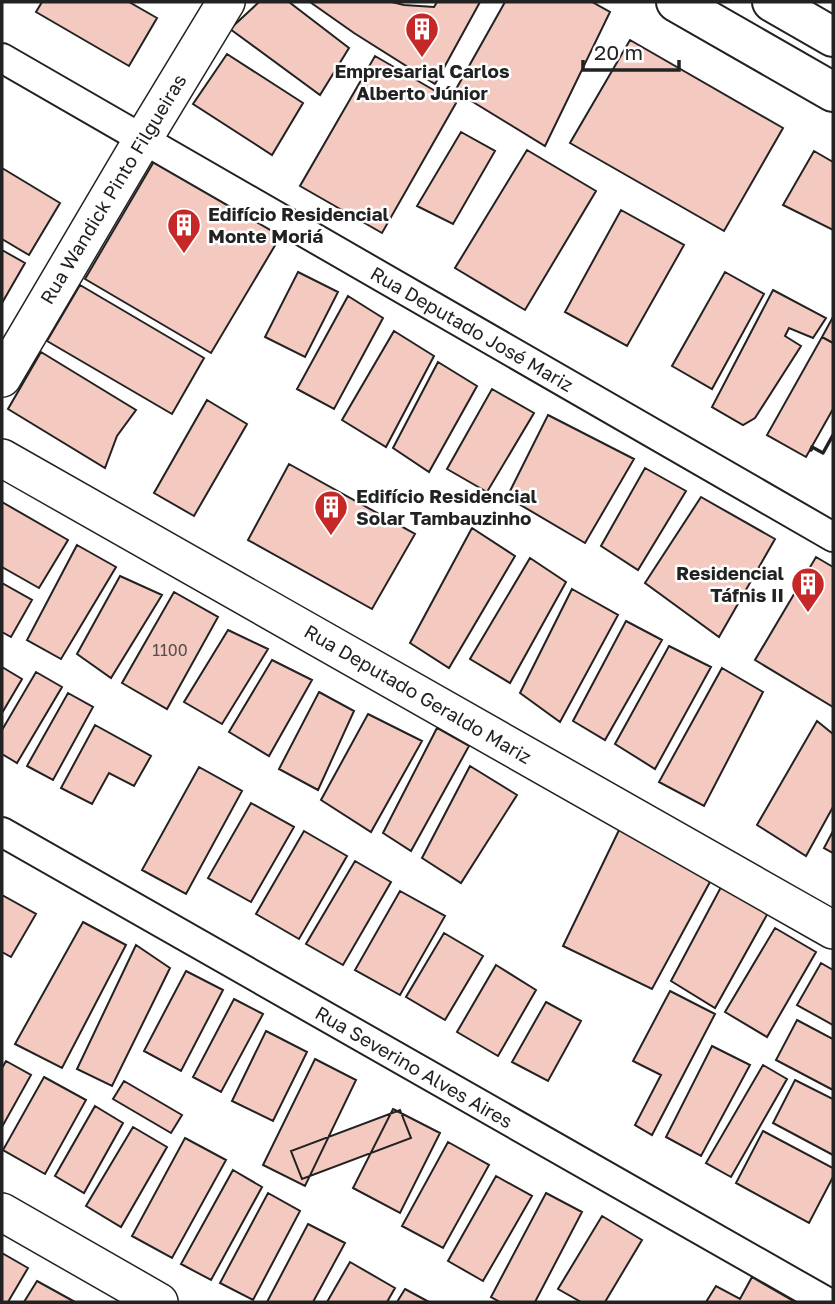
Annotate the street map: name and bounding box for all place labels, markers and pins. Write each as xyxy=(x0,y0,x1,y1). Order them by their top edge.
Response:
building icon: Empresarial Carlos Alberto Júnior xyxy=(403,10,441,59)
place label: Empresarial Carlos Alberto Júnior xyxy=(334,59,510,104)
place label: Edifício Residencial Monte Moriá xyxy=(208,202,389,247)
building icon: Edifício Residencial Monte Moriá xyxy=(165,206,203,255)
place label: Edifício Residencial Solar Tambauzinho xyxy=(356,484,537,529)
building icon: Edifício Residencial Solar Tambauzinho xyxy=(312,488,350,537)
place label: Residencial Táfnis II xyxy=(676,561,784,606)
building icon: Residencial Táfnis II xyxy=(789,565,827,614)

